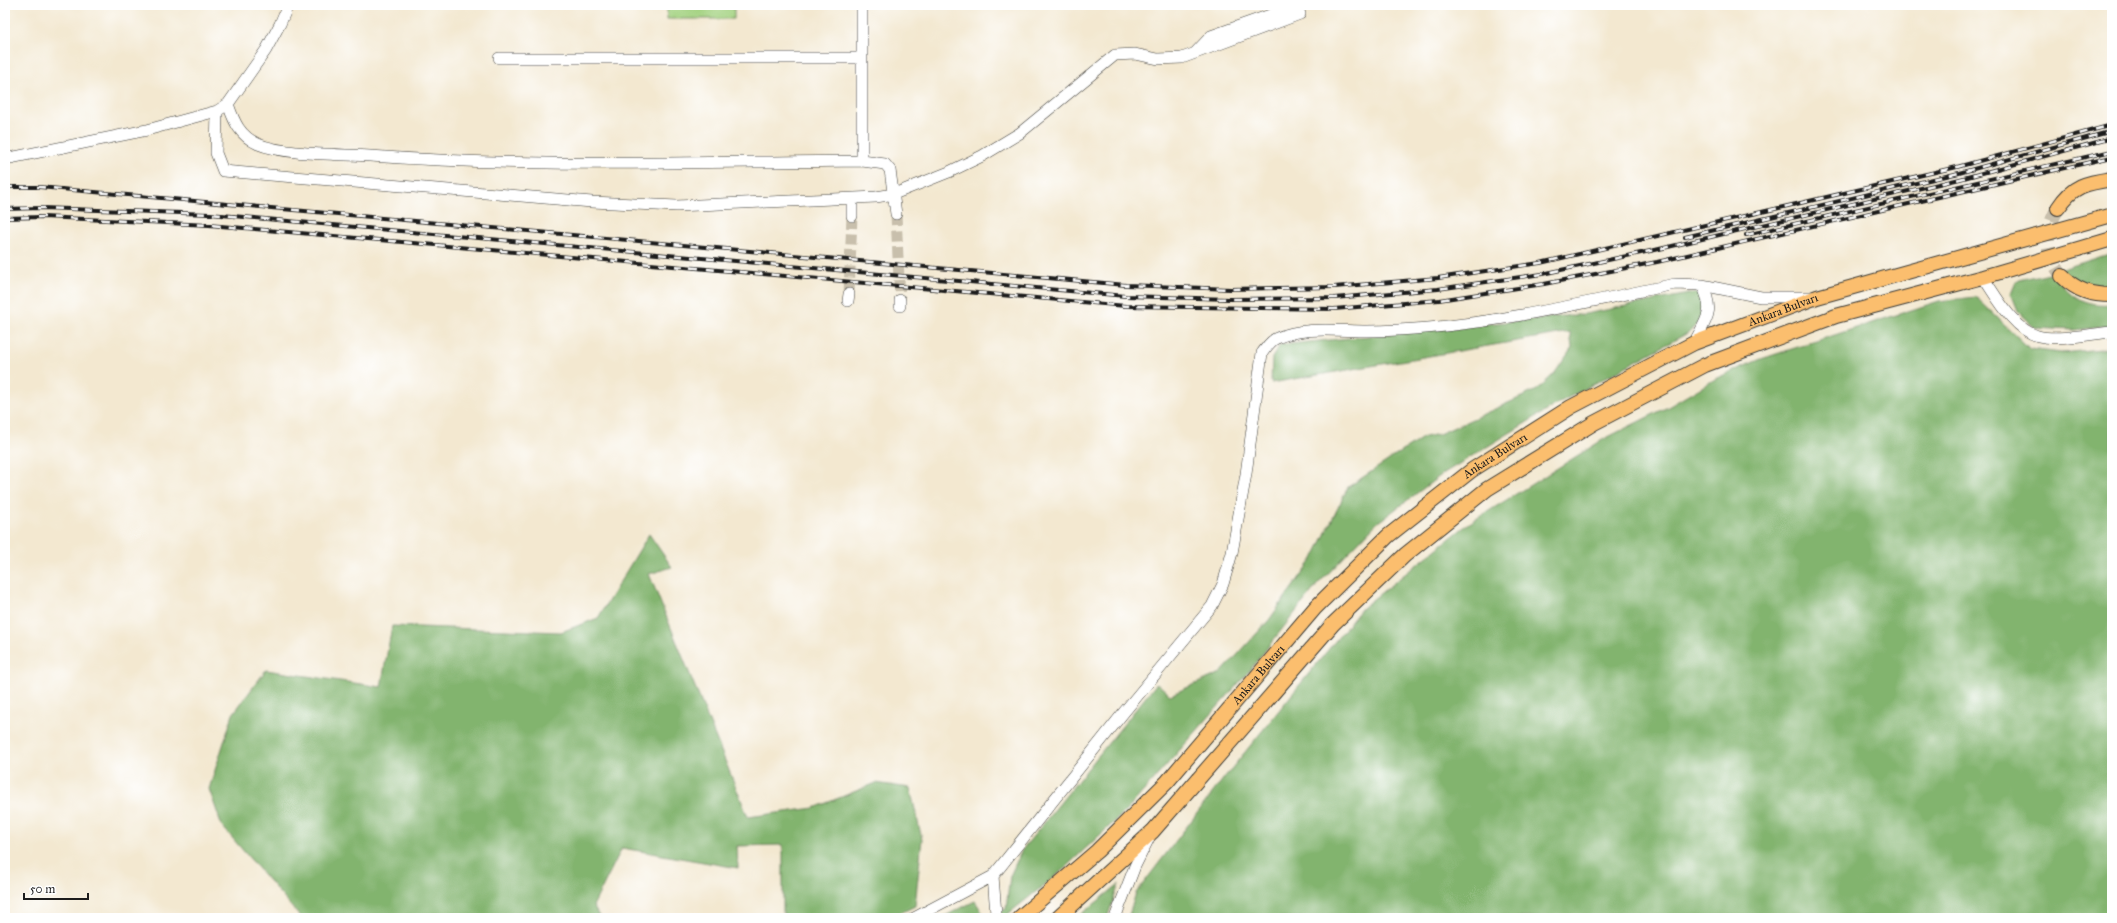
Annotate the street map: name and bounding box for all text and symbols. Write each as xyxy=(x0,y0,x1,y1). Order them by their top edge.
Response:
street label: Ankara Bulvarı xyxy=(1745,290,1821,329)
street label: Ankara Bulvarı xyxy=(1459,429,1530,482)
street label: Ankara Bulvarı xyxy=(1228,642,1288,708)
scale bar xyxy=(24,875,88,901)
text: 50 m xyxy=(30,882,55,896)

